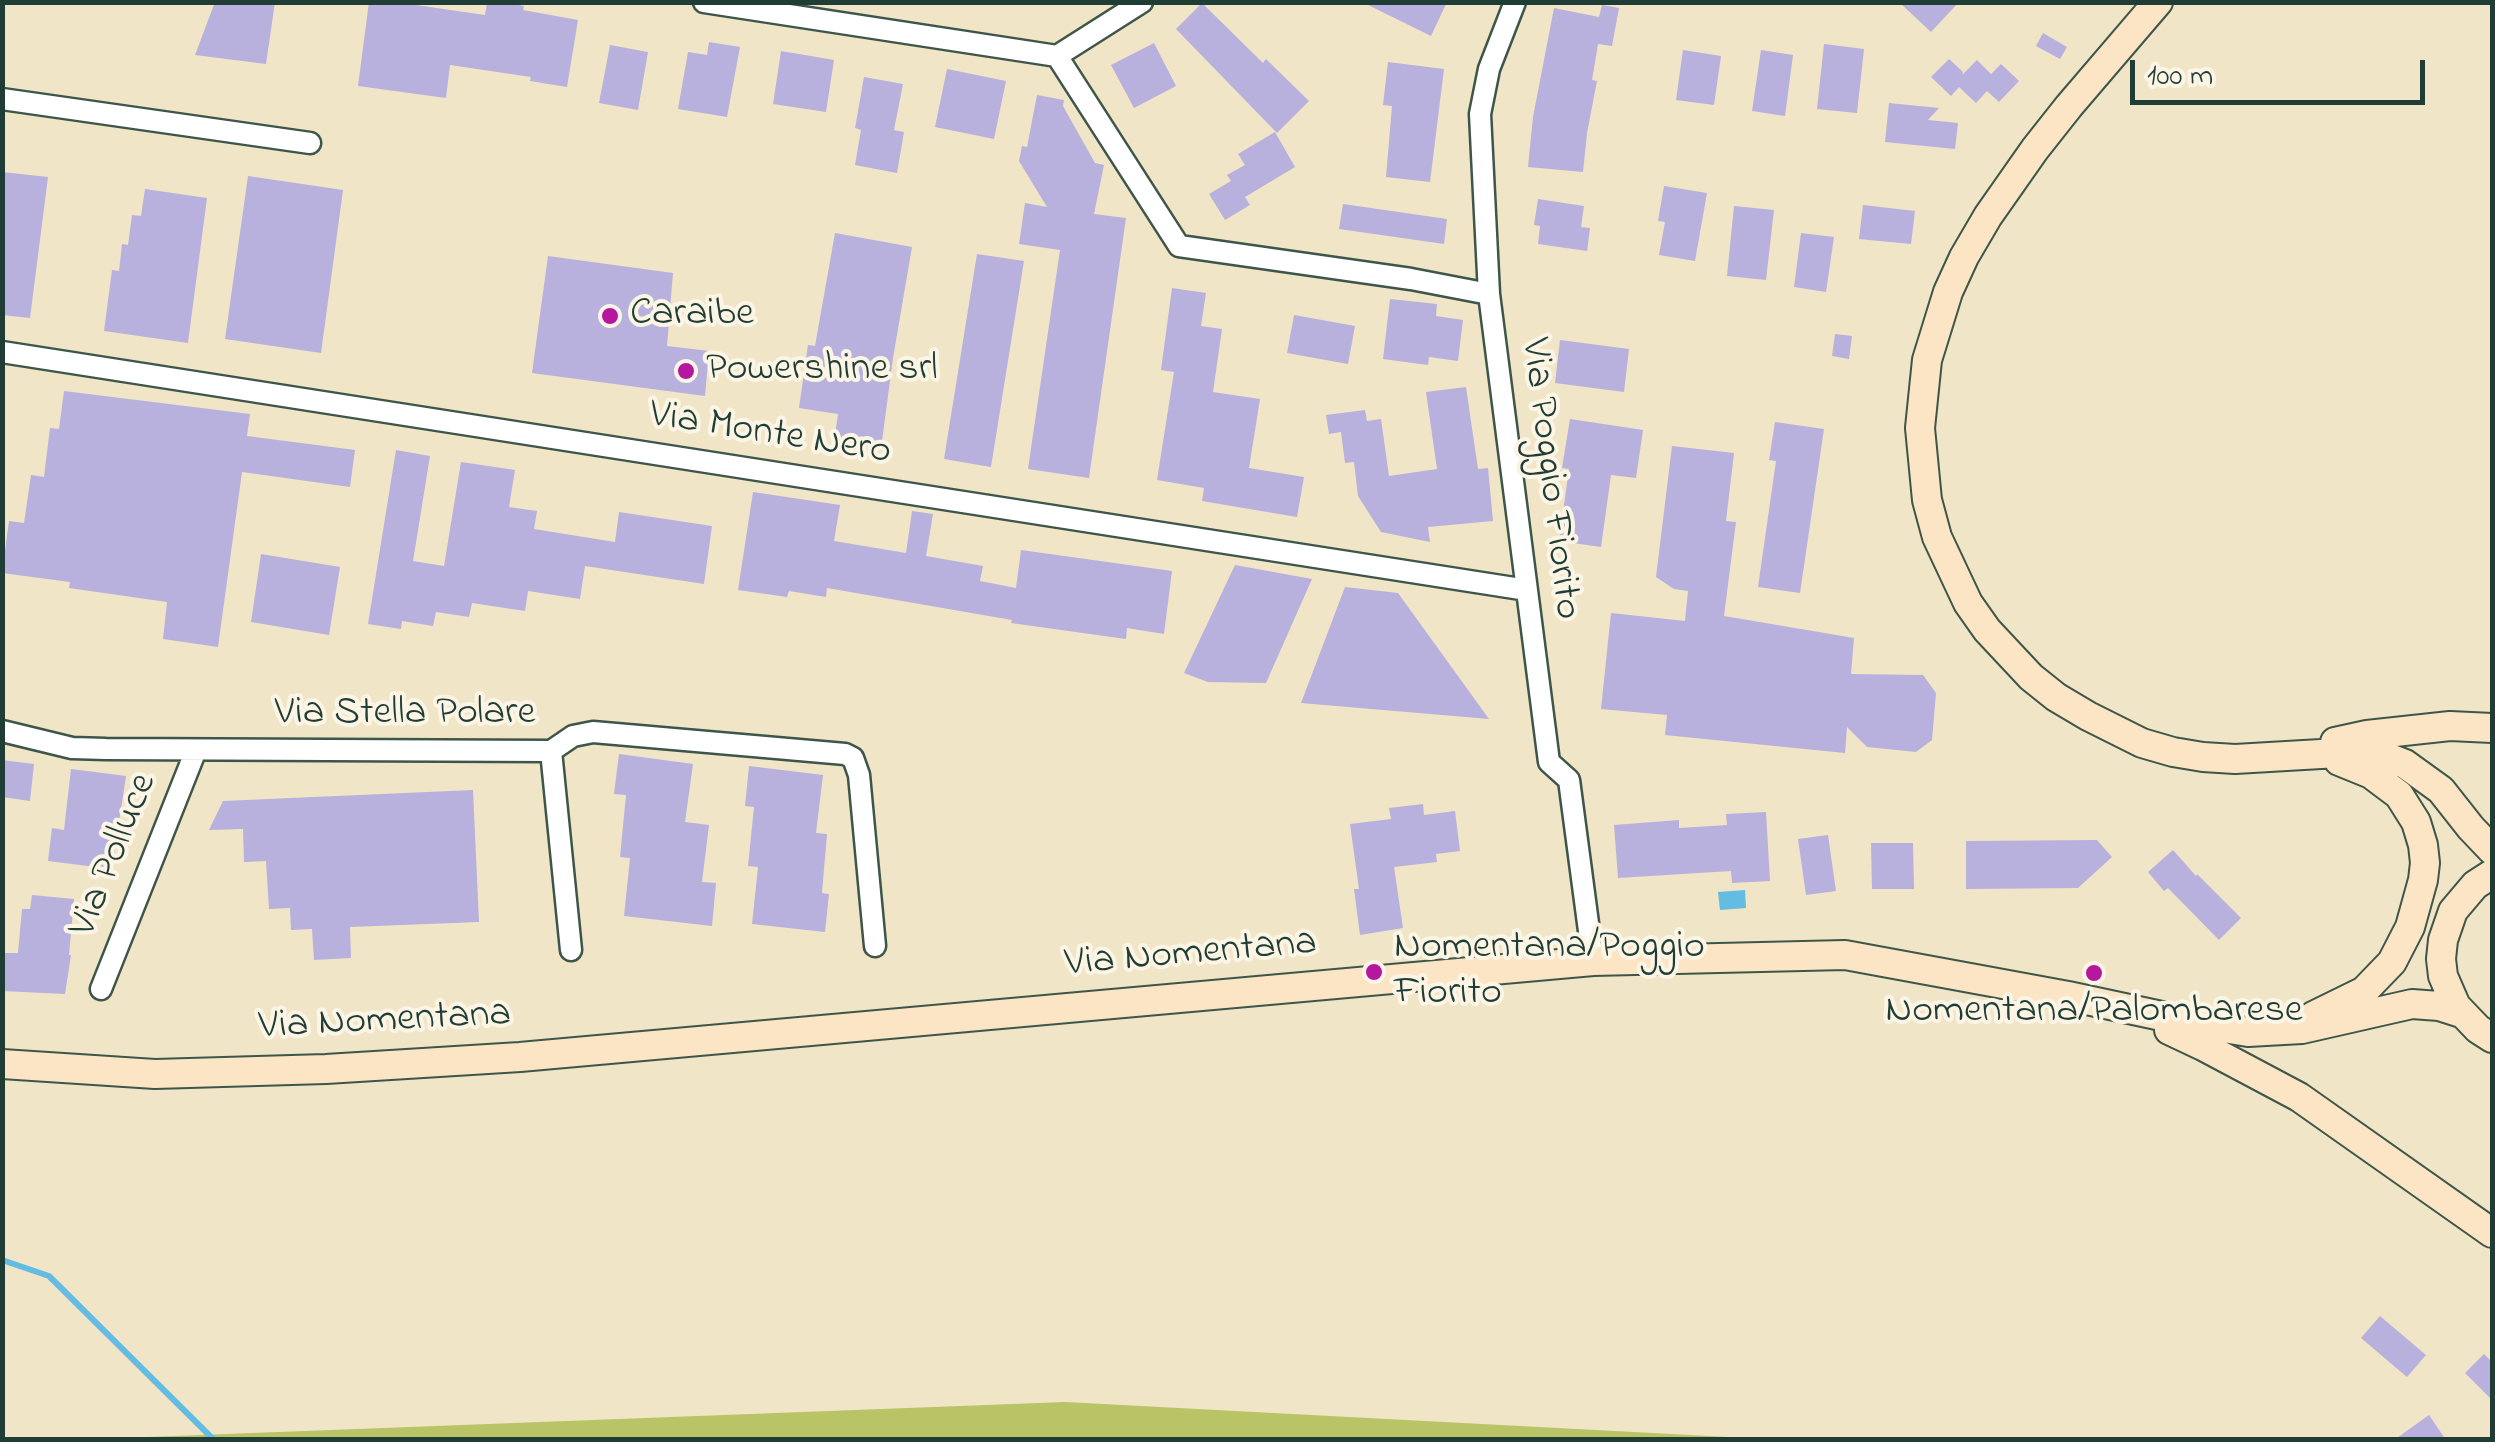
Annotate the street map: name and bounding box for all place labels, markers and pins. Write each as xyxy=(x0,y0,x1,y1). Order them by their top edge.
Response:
place label: Caraibe xyxy=(630,292,754,340)
marker: Caraibe xyxy=(599,305,621,327)
place label: Powershine srl xyxy=(706,347,938,395)
marker: Powershine srl xyxy=(675,360,697,382)
place label: Nomentana/Poggio Fiorito xyxy=(1394,925,1705,1019)
marker: Nomentana/Poggio Fiorito xyxy=(1363,961,1385,983)
marker: Nomentana/Palombarese xyxy=(2083,962,2105,984)
place label: Nomentana/Palombarese xyxy=(1885,989,2303,1037)

